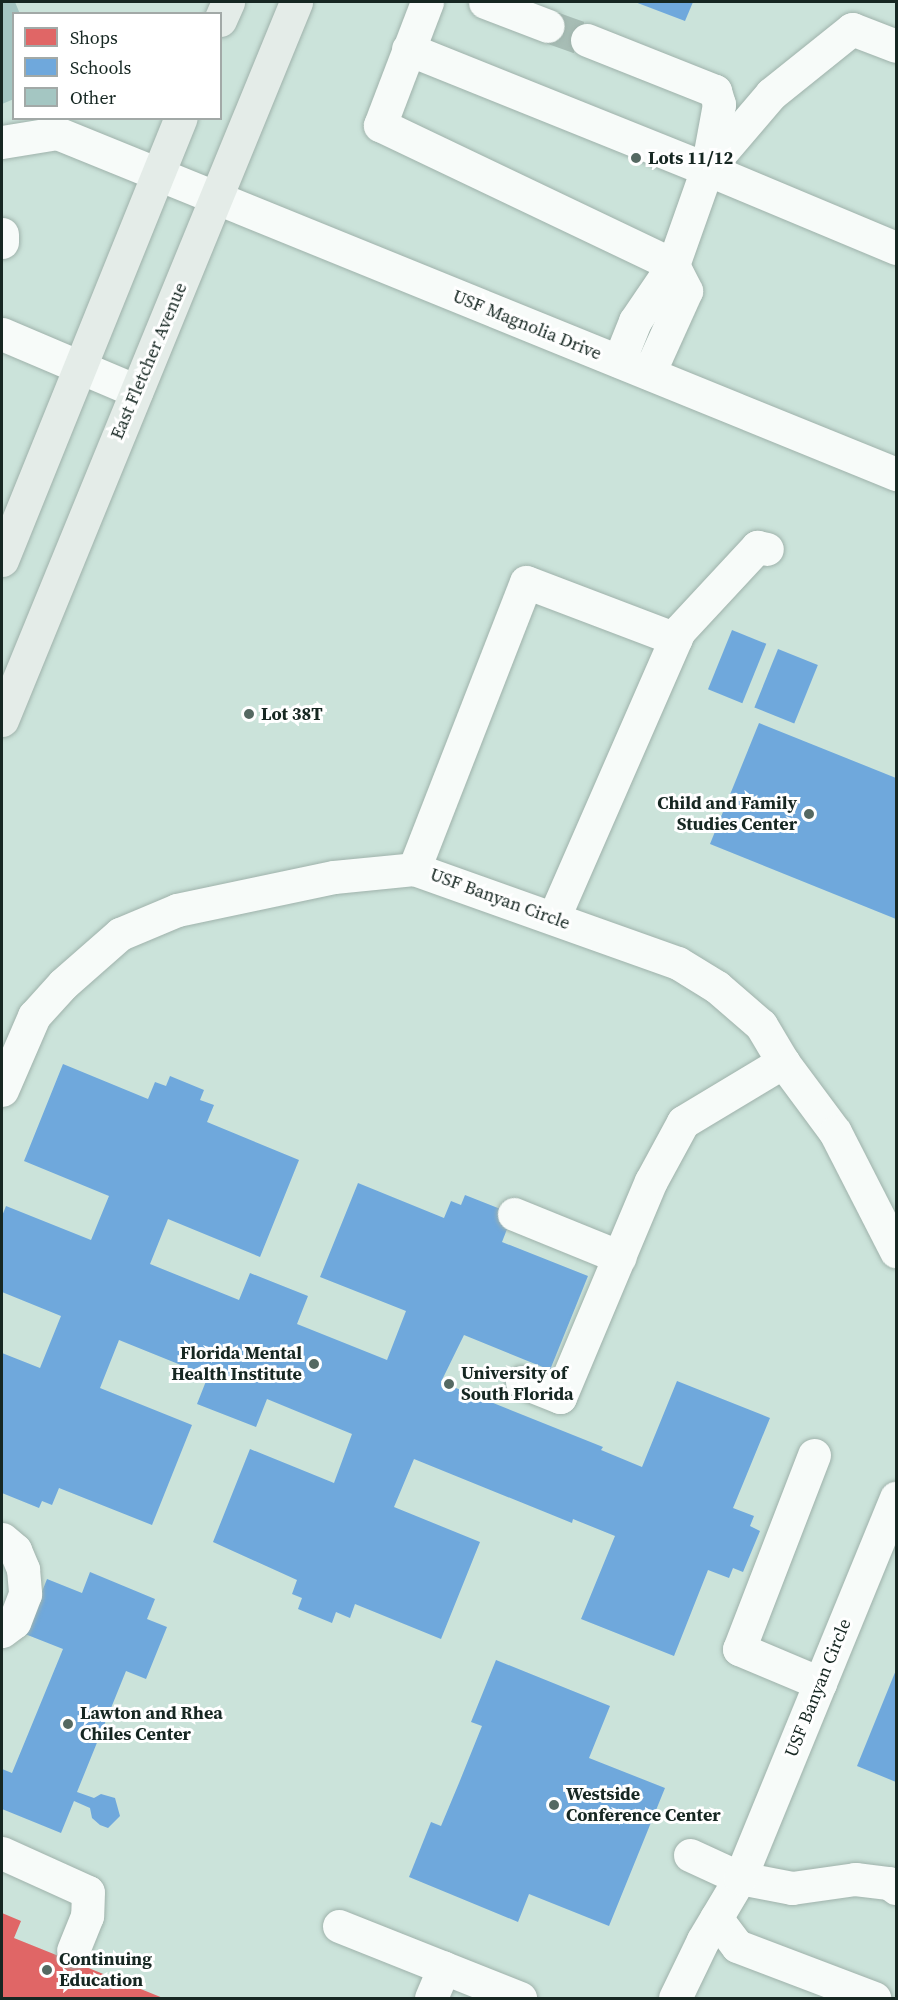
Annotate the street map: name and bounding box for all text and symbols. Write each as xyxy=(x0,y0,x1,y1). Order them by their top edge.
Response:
legend xyxy=(12,12,222,120)
text: Shops xyxy=(70,25,118,50)
text: Schools xyxy=(70,55,131,80)
text: Other xyxy=(70,85,116,110)
place label: Lots 11/12 xyxy=(648,147,733,169)
marker: Lots 11/12 xyxy=(629,151,643,165)
street label: East Fletcher Avenue xyxy=(106,279,192,443)
street label: USF Magnolia Drive xyxy=(449,285,605,365)
place label: Lot 38T xyxy=(261,703,323,725)
marker: Lot 38T xyxy=(242,707,256,721)
place label: Child and Family Studies Center xyxy=(657,793,797,836)
marker: Child and Family Studies Center xyxy=(802,807,816,821)
street label: USF Banyan Circle xyxy=(427,864,573,934)
place label: Florida Mental Health Institute xyxy=(171,1343,302,1386)
marker: Florida Mental Health Institute xyxy=(307,1357,321,1371)
place label: University of South Florida xyxy=(461,1363,574,1406)
marker: University of South Florida xyxy=(442,1377,456,1391)
street label: USF Banyan Circle xyxy=(780,1616,856,1760)
place label: Lawton and Rhea Chiles Center xyxy=(80,1703,223,1746)
marker: Lawton and Rhea Chiles Center xyxy=(61,1717,75,1731)
place label: Westside Conference Center xyxy=(566,1784,721,1826)
marker: Westside Conference Center xyxy=(547,1798,561,1812)
place label: Continuing Education xyxy=(59,1949,152,1992)
marker: Continuing Education xyxy=(40,1963,54,1977)

